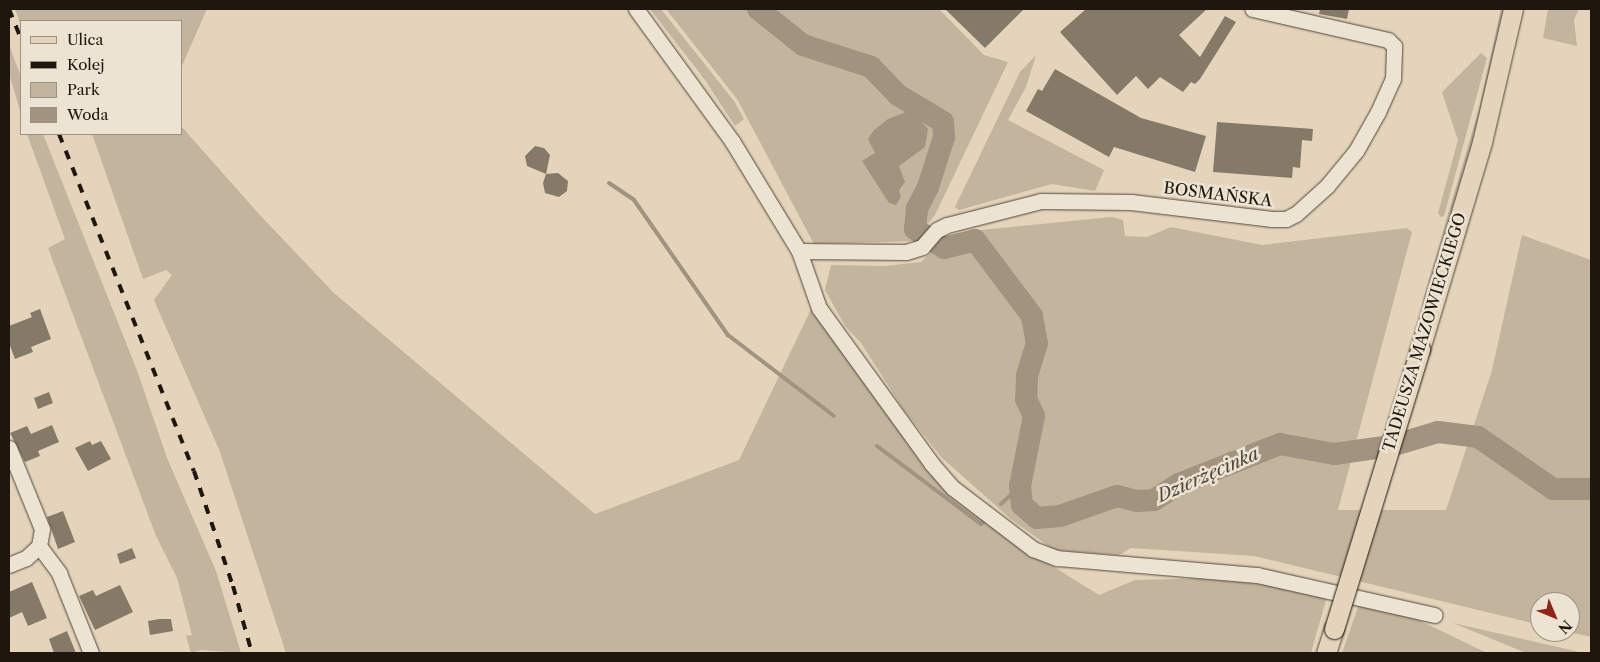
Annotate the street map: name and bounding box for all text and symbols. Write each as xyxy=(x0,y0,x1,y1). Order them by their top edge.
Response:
legend xyxy=(20,20,182,135)
text: Ulica xyxy=(67,30,103,49)
text: Kolej xyxy=(67,55,104,74)
text: Park xyxy=(67,80,100,99)
text: Woda xyxy=(67,105,108,124)
street label: BOSMAŃSKA xyxy=(1163,178,1273,210)
street label: TADEUSZA MAZOWIECKIEGO xyxy=(1378,210,1470,454)
water label: Dzierżęcinka xyxy=(1154,443,1262,507)
north arrow xyxy=(1530,592,1580,642)
text: N xyxy=(1554,616,1576,638)

